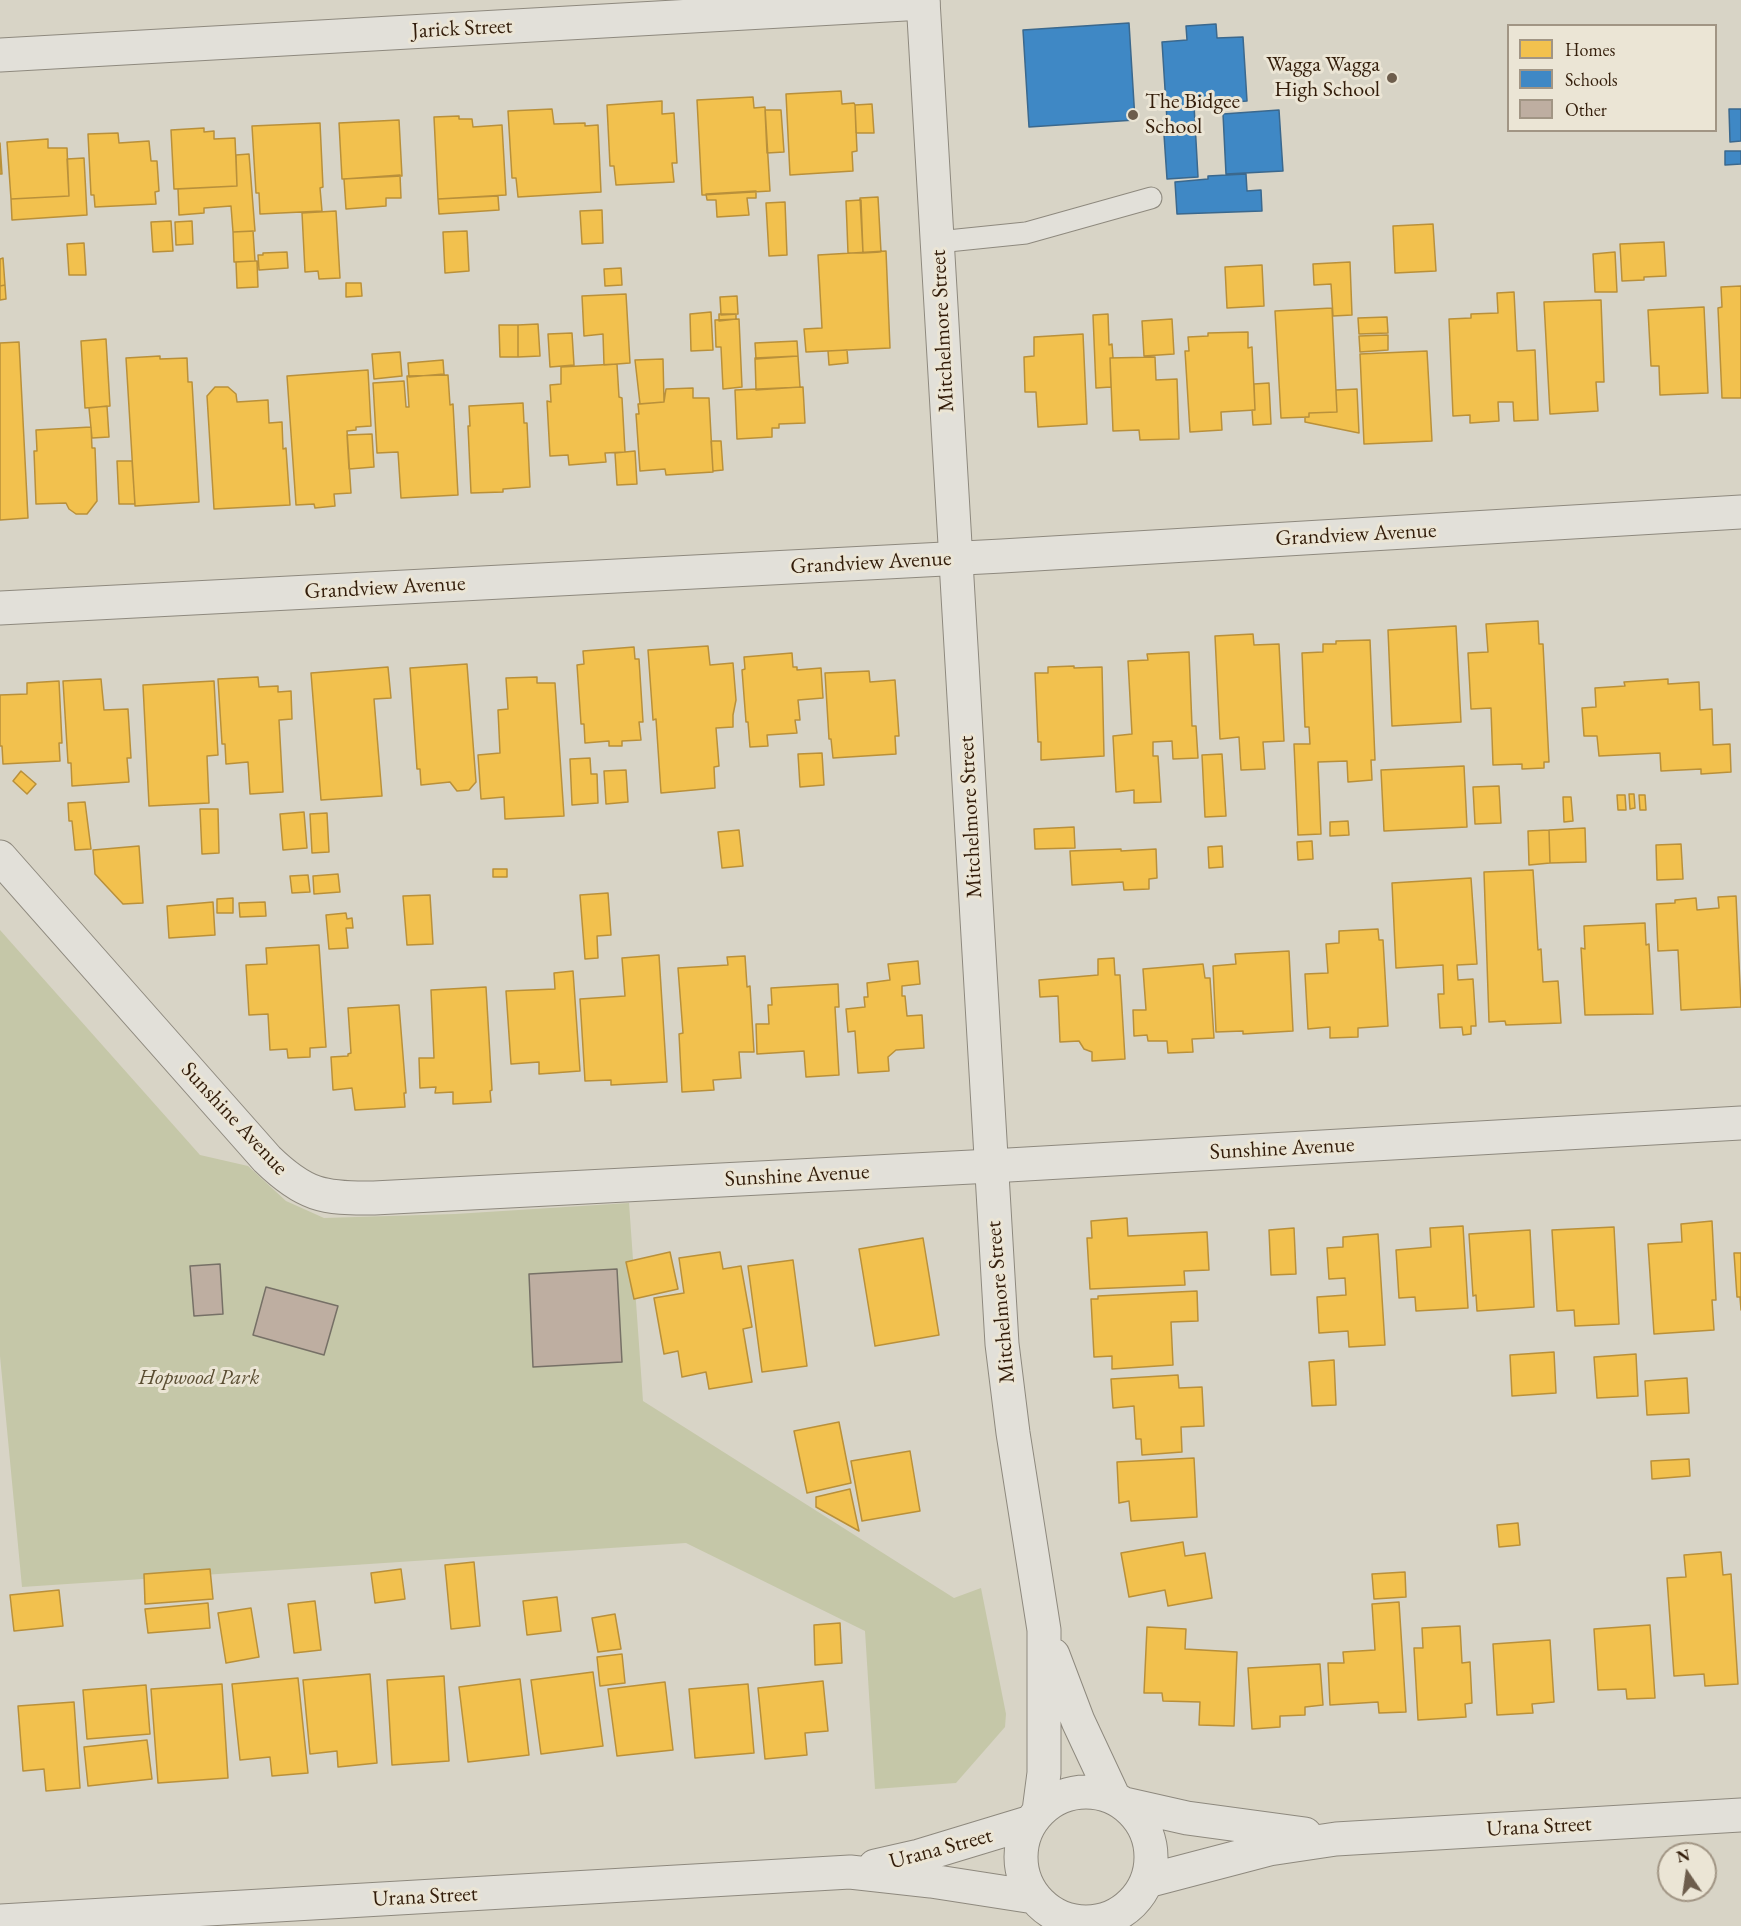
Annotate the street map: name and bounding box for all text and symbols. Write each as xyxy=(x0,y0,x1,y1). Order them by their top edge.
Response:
street label: Jarick Street xyxy=(411,13,513,45)
legend xyxy=(1507,24,1717,132)
text: Homes xyxy=(1565,38,1615,61)
place label: Wagga Wagga High School xyxy=(1266,52,1380,104)
text: Schools xyxy=(1565,68,1618,91)
marker: Wagga Wagga High School xyxy=(1385,71,1399,85)
place label: The Bidgee School xyxy=(1145,89,1240,140)
text: Other xyxy=(1565,98,1607,121)
marker: The Bidgee School xyxy=(1126,108,1140,122)
street label: Mitchelmore Street xyxy=(926,249,960,413)
street label: Grandview Avenue xyxy=(1275,518,1437,552)
street label: Grandview Avenue xyxy=(790,546,952,580)
street label: Grandview Avenue xyxy=(304,571,466,605)
street label: Mitchelmore Street xyxy=(954,735,988,899)
street label: Sunshine Avenue xyxy=(175,1057,293,1181)
street label: Sunshine Avenue xyxy=(1209,1132,1355,1166)
street label: Sunshine Avenue xyxy=(724,1159,870,1193)
street label: Mitchelmore Street xyxy=(981,1220,1021,1384)
park label: Hopwood Park xyxy=(139,1365,259,1391)
street label: Urana Street xyxy=(1486,1811,1592,1843)
street label: Urana Street xyxy=(887,1823,995,1875)
north arrow xyxy=(1657,1842,1717,1902)
text: N xyxy=(1675,1844,1692,1868)
street label: Urana Street xyxy=(372,1881,478,1913)

